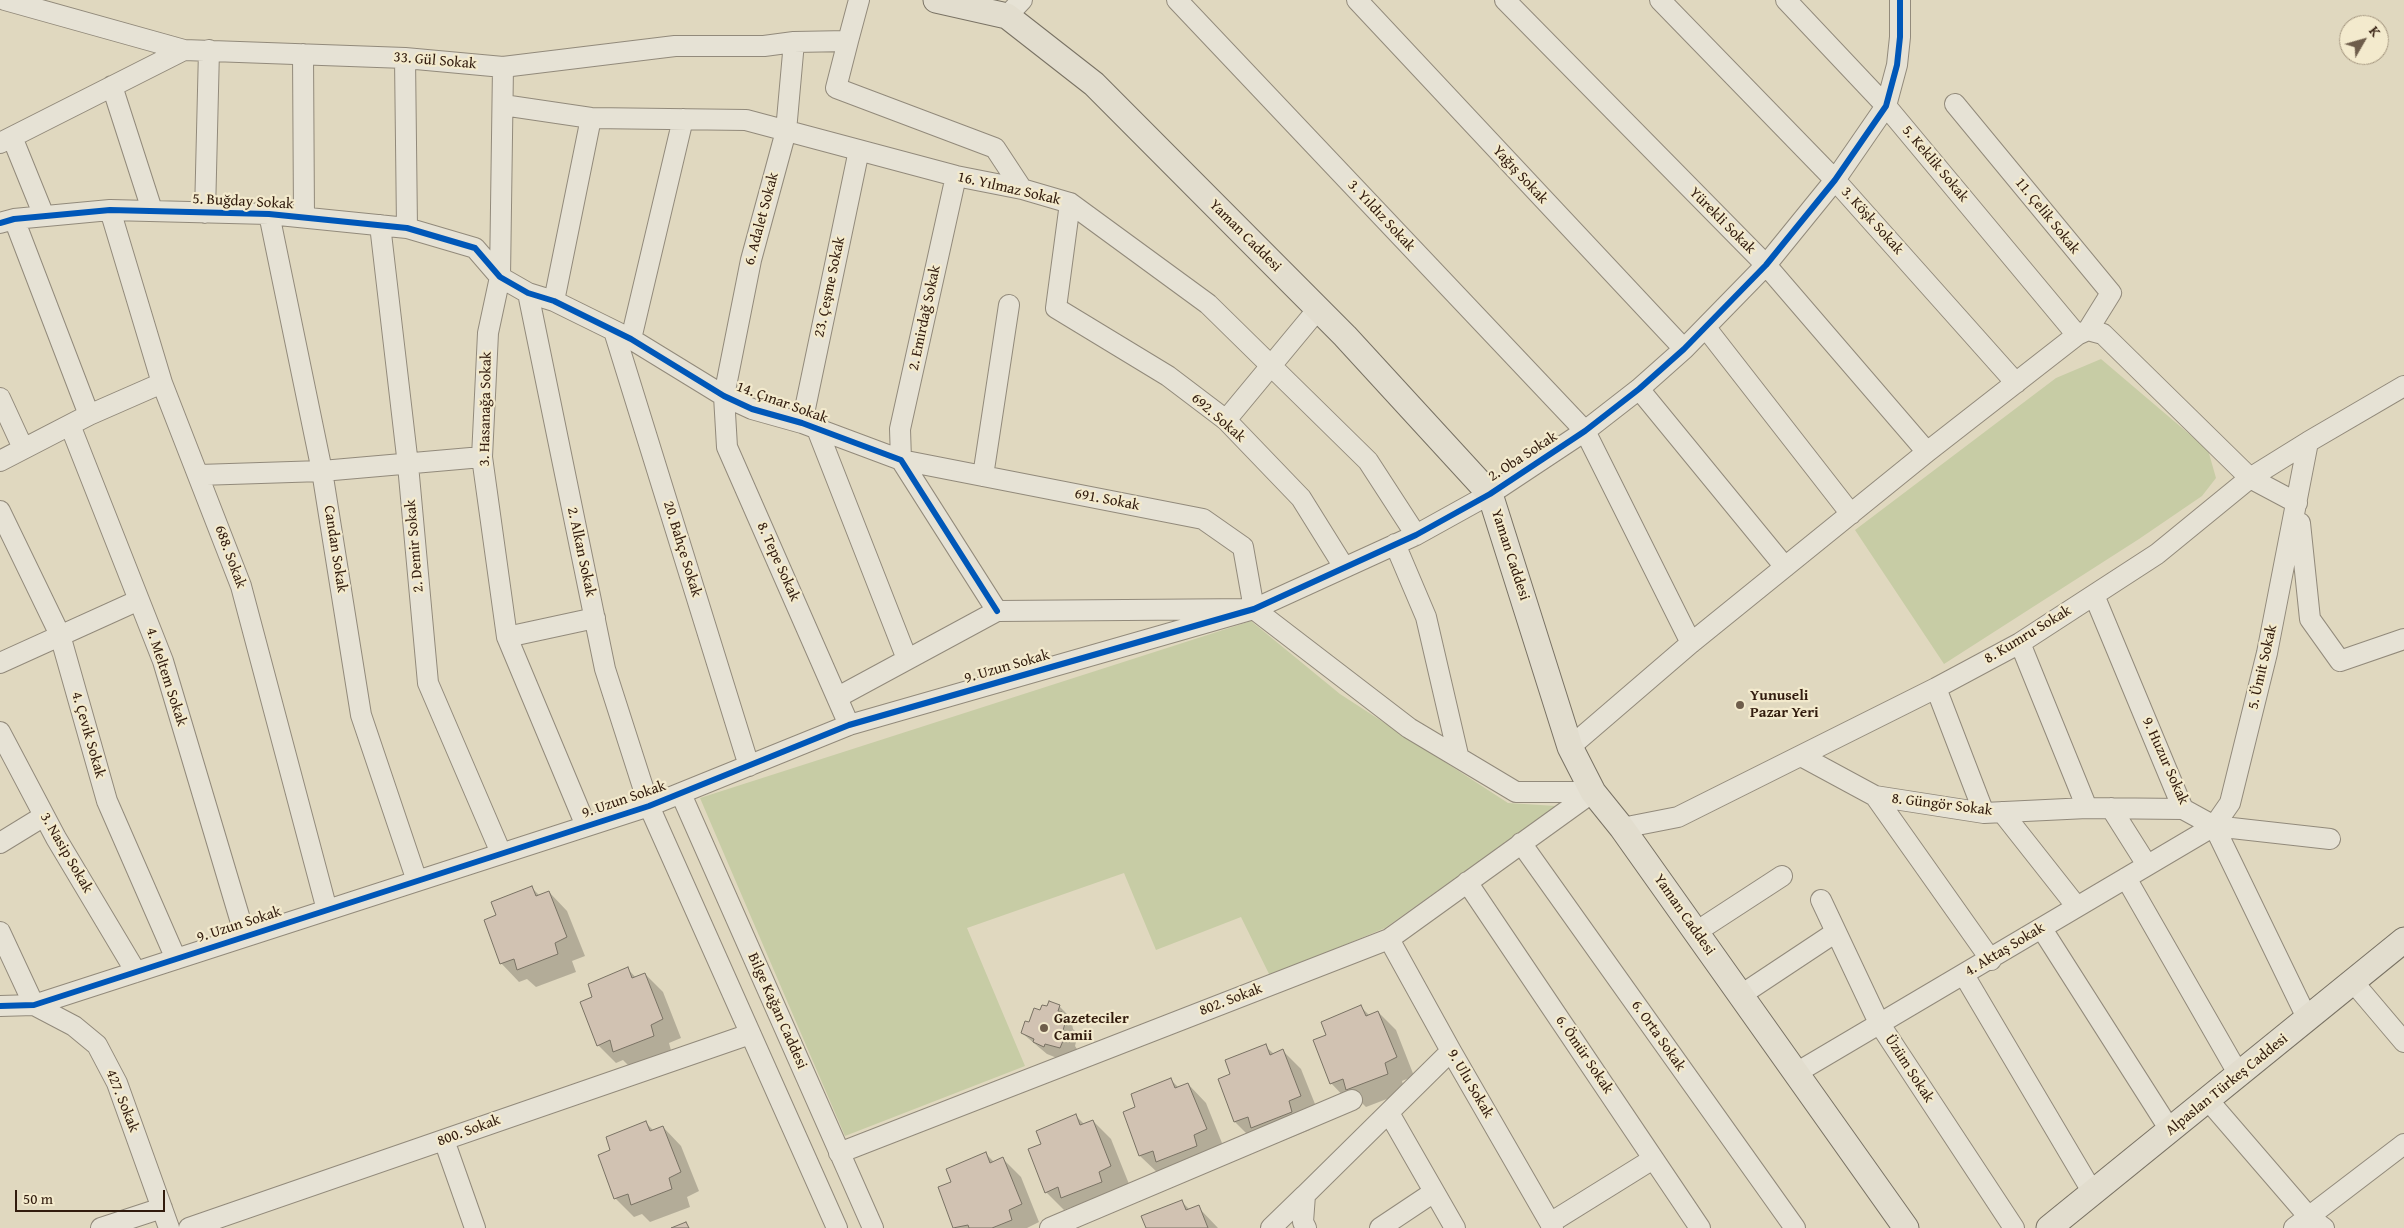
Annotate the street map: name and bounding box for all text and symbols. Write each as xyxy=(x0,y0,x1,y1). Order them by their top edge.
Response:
north arrow xyxy=(2339,15,2389,65)
text: K xyxy=(2364,22,2386,41)
street label: 33. Gül Sokak xyxy=(393,48,477,74)
street label: 5. Keklik Sokak xyxy=(1898,122,1972,206)
street label: Yağış Sokak xyxy=(1488,142,1552,208)
street label: 16. Yılmaz Sokak xyxy=(956,168,1062,210)
street label: 6. Adalet Sokak xyxy=(741,171,783,267)
street label: 11. Çelik Sokak xyxy=(2011,174,2083,258)
street label: 3. Yıldız Sokak xyxy=(1343,177,1419,255)
street label: 3. Köşk Sokak xyxy=(1837,183,1907,259)
street label: Yürekli Sokak xyxy=(1685,184,1759,258)
street label: 5. Buğday Sokak xyxy=(192,190,294,214)
street label: Yaman Caddesi xyxy=(1205,196,1285,276)
street label: 23. Çeşme Sokak xyxy=(811,235,849,339)
street label: 2. Emirdağ Sokak xyxy=(905,264,945,372)
street label: 3. Hasanağa Sokak xyxy=(476,351,496,467)
street label: 14. Çınar Sokak xyxy=(734,378,830,428)
street label: 692. Sokak xyxy=(1187,390,1249,446)
street label: 2. Oba Sokak xyxy=(1485,428,1561,486)
street label: 691. Sokak xyxy=(1073,485,1141,515)
street label: 2. Demir Sokak xyxy=(402,499,428,593)
street label: 20. Bahçe Sokak xyxy=(659,499,705,599)
street label: Candan Sokak xyxy=(319,504,351,594)
street label: 2. Alkan Sokak xyxy=(563,506,599,598)
street label: Yaman Caddesi xyxy=(1487,507,1533,603)
street label: 8. Tepe Sokak xyxy=(753,520,803,604)
street label: 688. Sokak xyxy=(210,523,250,591)
street label: 8. Kumru Sokak xyxy=(1981,602,2075,668)
street label: 5. Ümit Sokak xyxy=(2245,623,2281,711)
street label: 4. Meltem Sokak xyxy=(142,625,190,729)
street label: 9. Uzun Sokak xyxy=(962,646,1052,688)
place label: Yunuseli Pazar Yeri xyxy=(1750,687,1819,722)
street label: 4. Çevik Sokak xyxy=(67,690,109,780)
marker: Yunuseli Pazar Yeri xyxy=(1734,699,1746,711)
street label: 9. Huzur Sokak xyxy=(2138,715,2192,807)
street label: 9. Uzun Sokak xyxy=(580,777,668,823)
street label: 8. Güngör Sokak xyxy=(1891,790,1993,820)
street label: 3. Nasip Sokak xyxy=(36,810,96,896)
street label: Yaman Caddesi xyxy=(1649,871,1719,959)
street label: 9. Uzun Sokak xyxy=(194,903,284,947)
street label: 4. Aktaş Sokak xyxy=(1962,919,2048,981)
street label: Bilge Kağan Caddesi xyxy=(743,950,811,1072)
street label: 802. Sokak xyxy=(1197,980,1265,1020)
street label: 6. Orta Sokak xyxy=(1627,997,1689,1075)
place label: Gazeteciler Camii xyxy=(1054,1010,1129,1045)
street label: 6. Ömür Sokak xyxy=(1551,1012,1617,1098)
marker: Gazeteciler Camii xyxy=(1038,1022,1050,1034)
street label: Alpaslan Türkeş Caddesi xyxy=(2162,1030,2292,1140)
street label: Üzüm Sokak xyxy=(1880,1032,1938,1106)
street label: 9. Ulu Sokak xyxy=(1443,1046,1497,1122)
street label: 427. Sokak xyxy=(101,1067,143,1135)
street label: 800. Sokak xyxy=(435,1111,503,1151)
scale bar xyxy=(18,1180,168,1212)
text: 50 m xyxy=(23,1188,53,1209)

